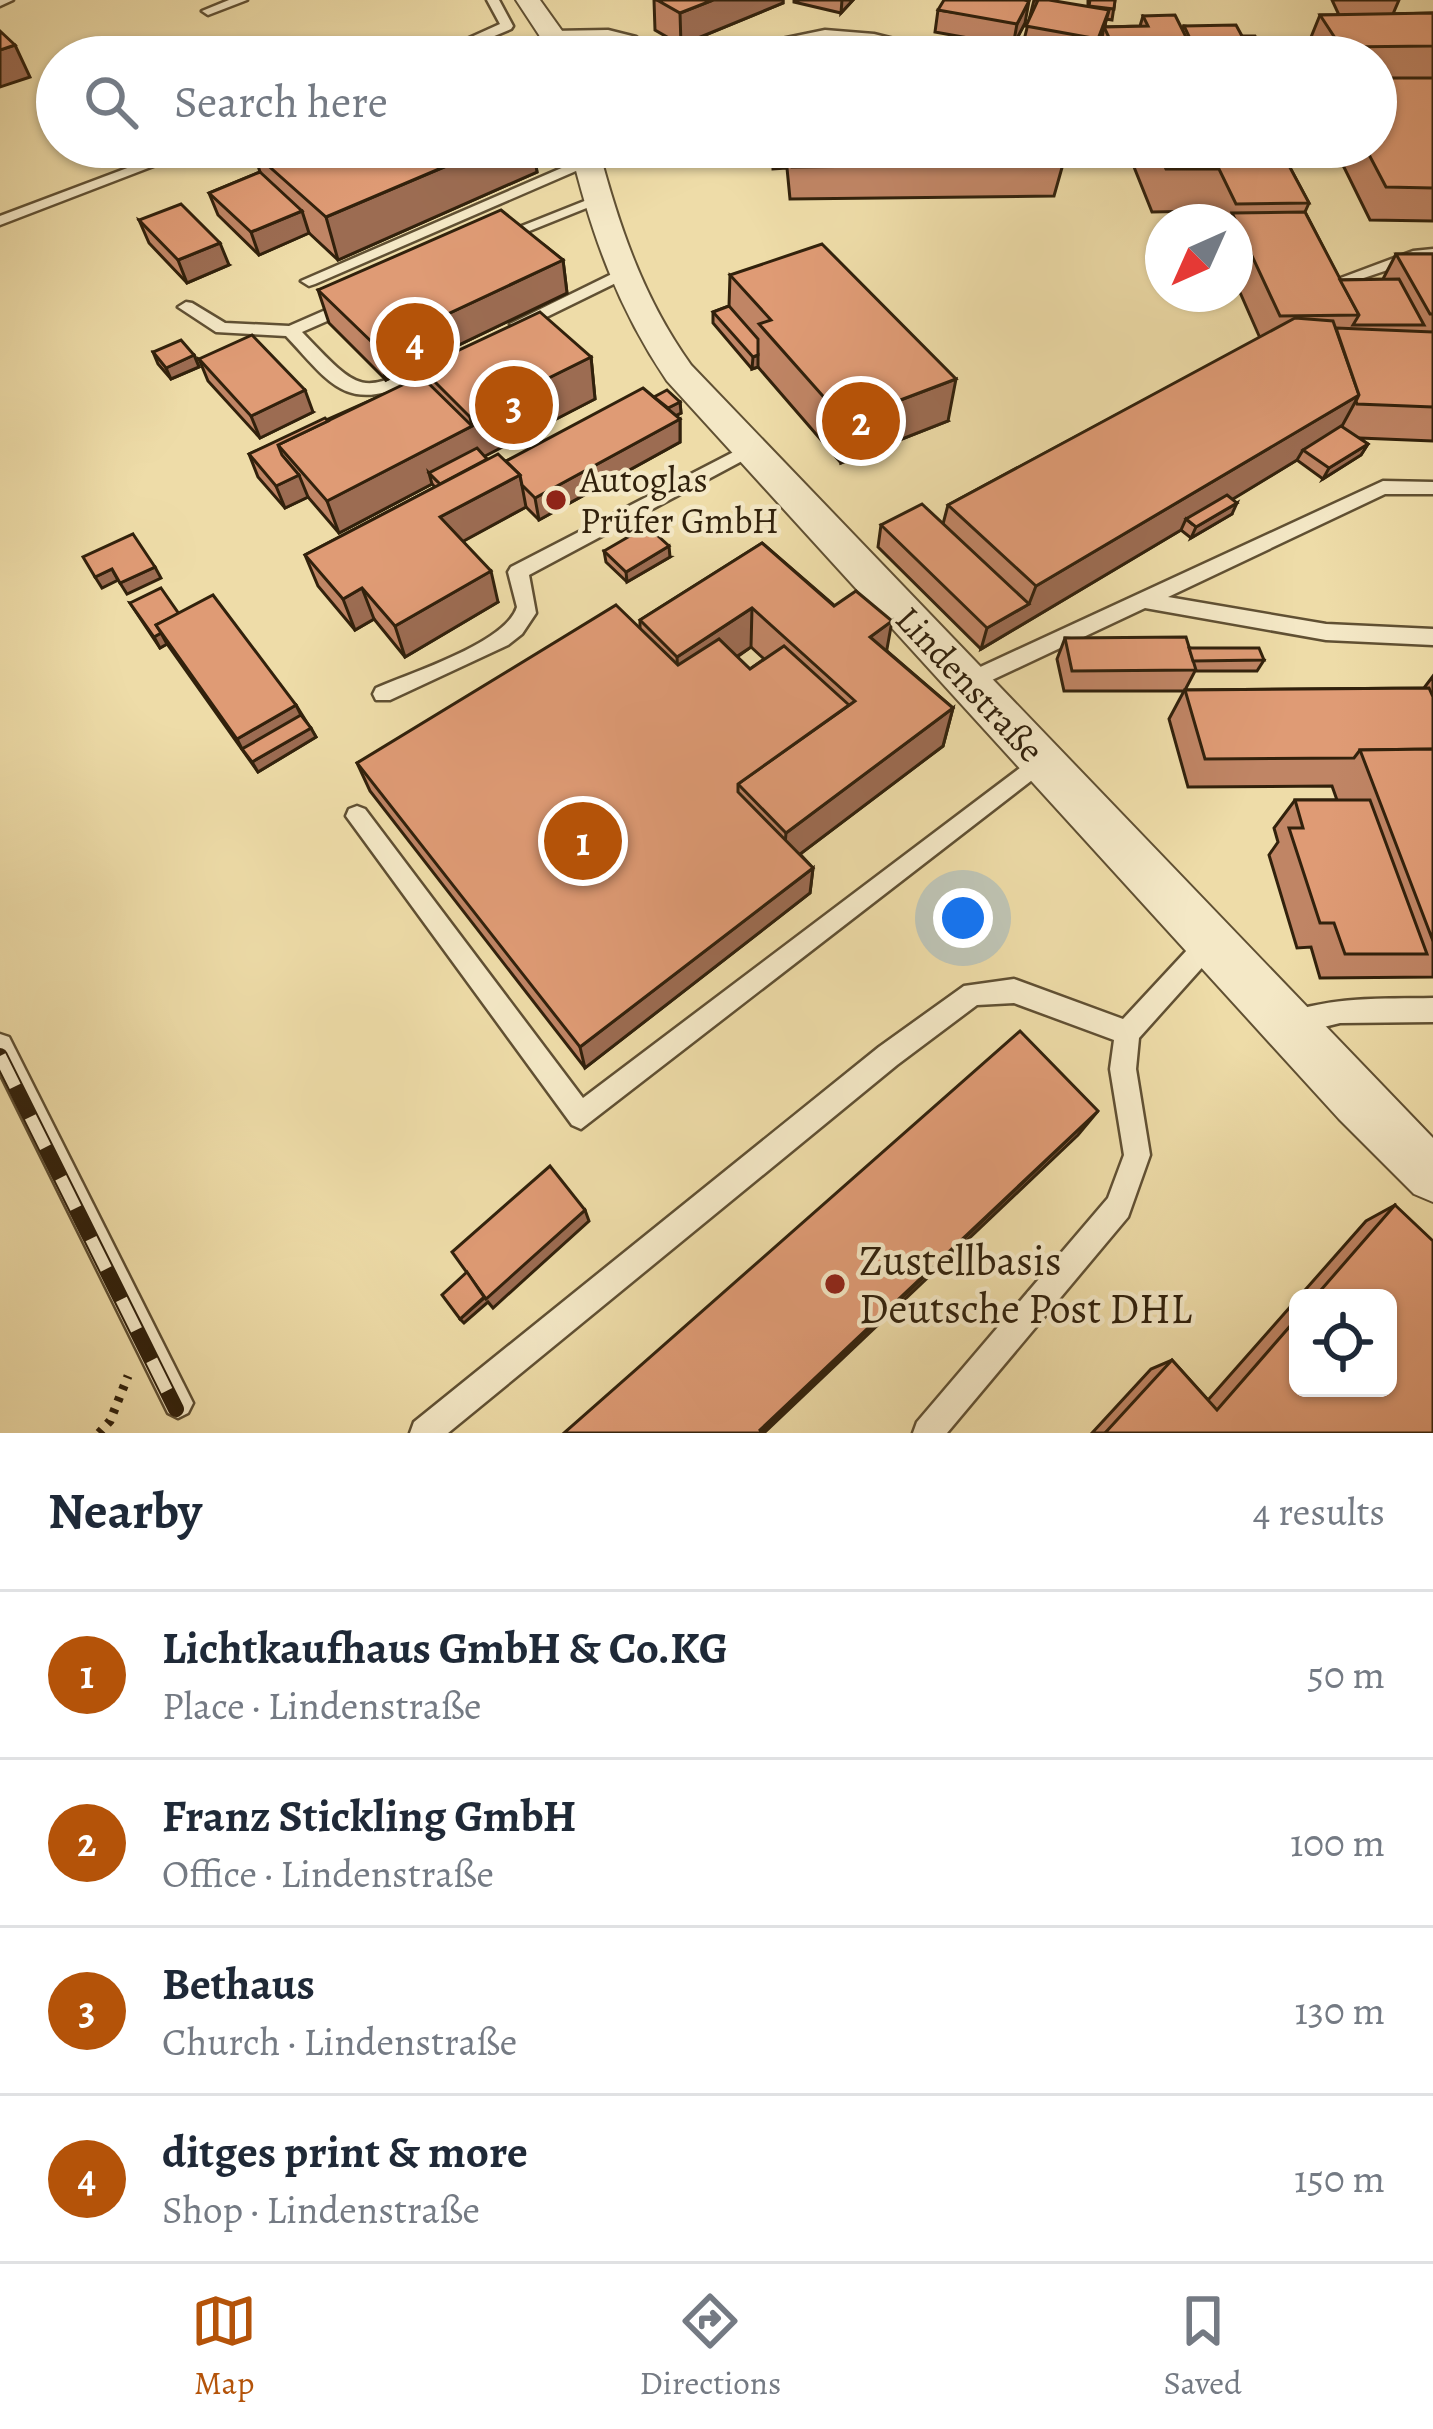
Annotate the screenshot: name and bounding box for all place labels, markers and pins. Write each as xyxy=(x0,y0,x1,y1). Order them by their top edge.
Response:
pin: 4 xyxy=(376,297,454,387)
pin: 3 xyxy=(475,360,553,450)
pin: 2 xyxy=(822,376,900,466)
place label: Autoglas Prüfer GmbH xyxy=(579,455,779,545)
marker: Autoglas Prüfer GmbH xyxy=(543,487,569,513)
pin: 1 xyxy=(544,796,622,886)
place label: Zustellbasis Deutsche Post DHL xyxy=(859,1232,1193,1337)
marker: Zustellbasis Deutsche Post DHL xyxy=(822,1271,848,1297)

